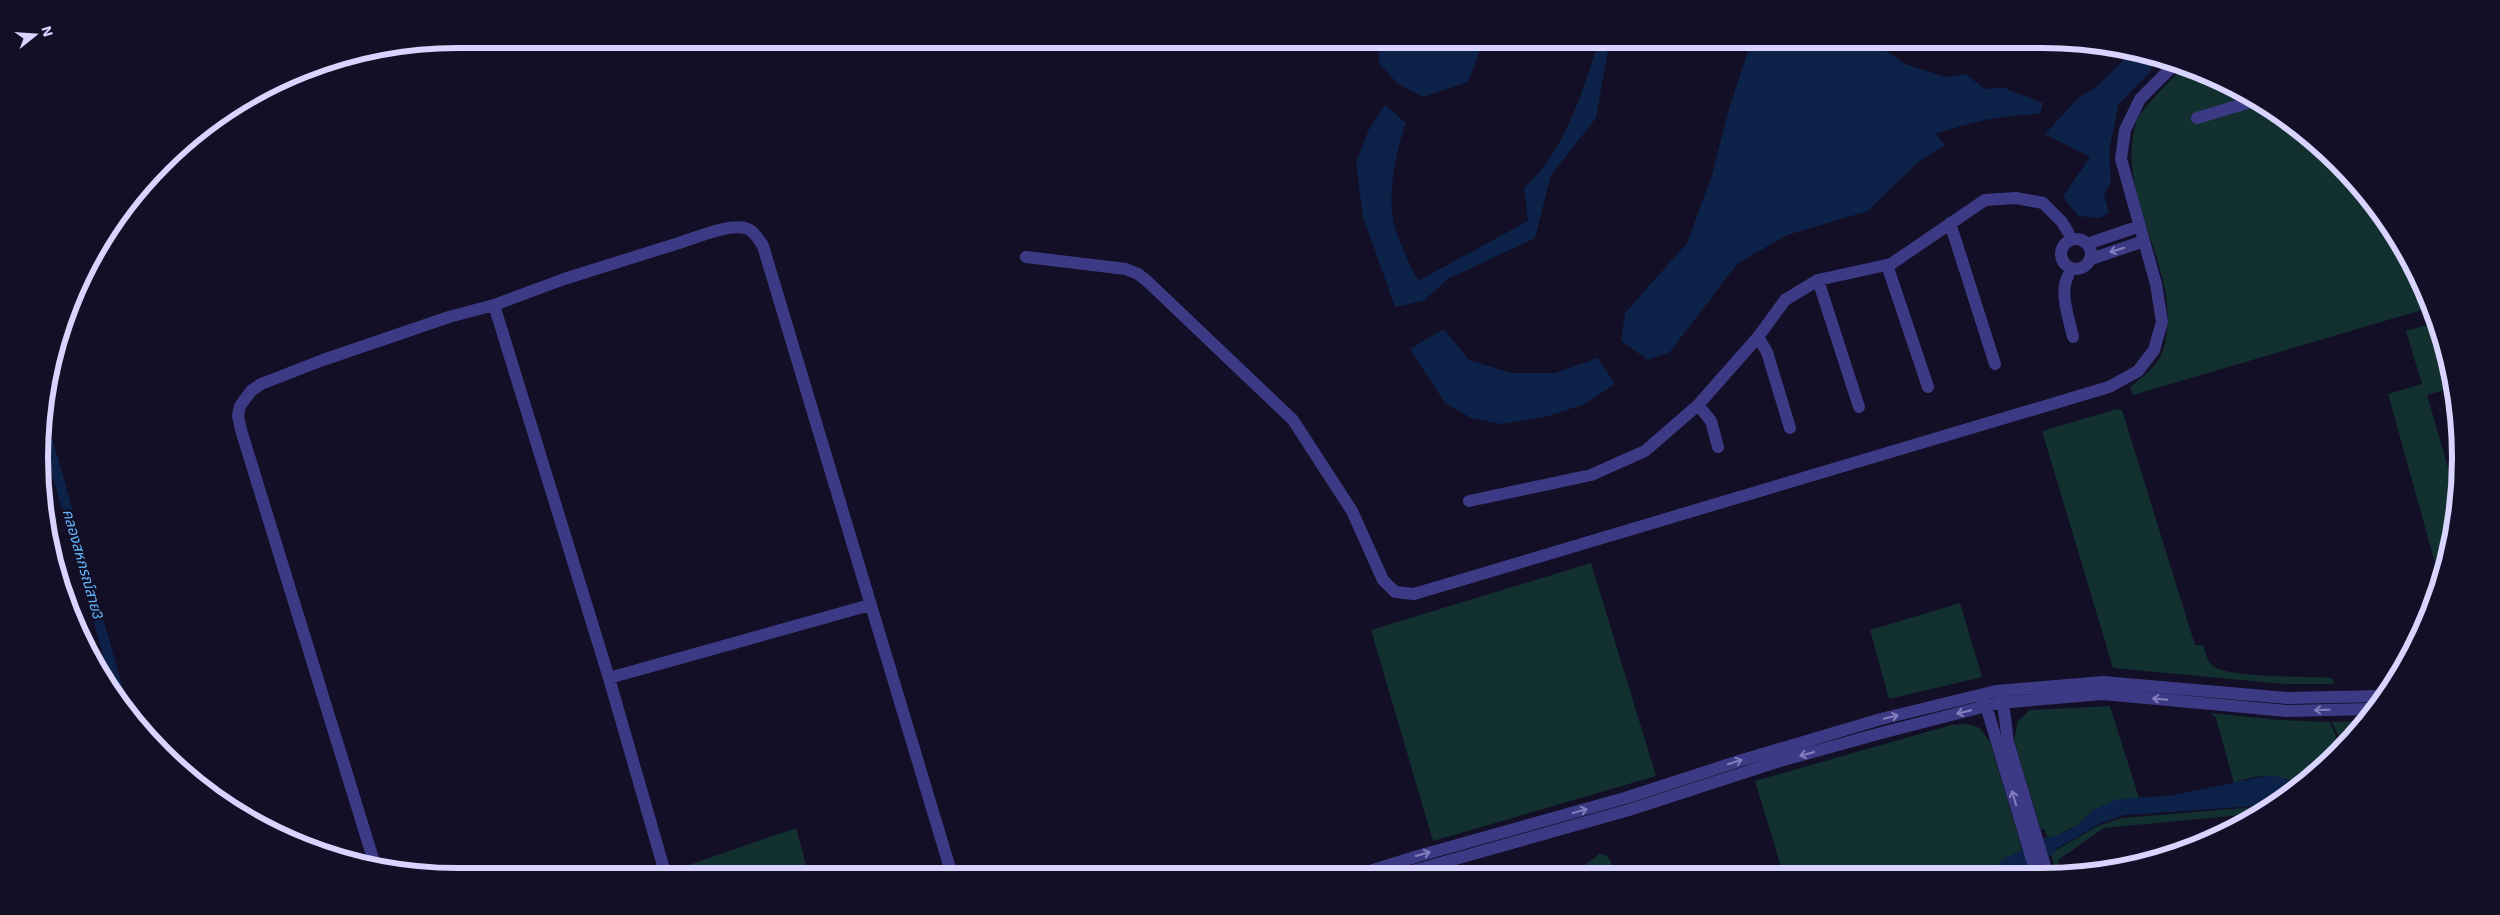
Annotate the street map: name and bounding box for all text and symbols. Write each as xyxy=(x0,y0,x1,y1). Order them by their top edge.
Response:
north arrow xyxy=(10,10,60,60)
text: N xyxy=(38,24,57,38)
one-way arrow xyxy=(2110,246,2126,255)
water label: คลองสหกรณ์สาย3 xyxy=(59,507,107,621)
one-way arrow xyxy=(2152,695,2168,704)
one-way arrow xyxy=(2314,705,2330,715)
one-way arrow xyxy=(1956,708,1972,717)
one-way arrow xyxy=(1882,712,1898,721)
one-way arrow xyxy=(1799,749,1815,759)
one-way arrow xyxy=(1727,757,1743,767)
one-way arrow xyxy=(2008,790,2018,806)
one-way arrow xyxy=(1571,805,1587,815)
one-way arrow xyxy=(1415,849,1431,859)

